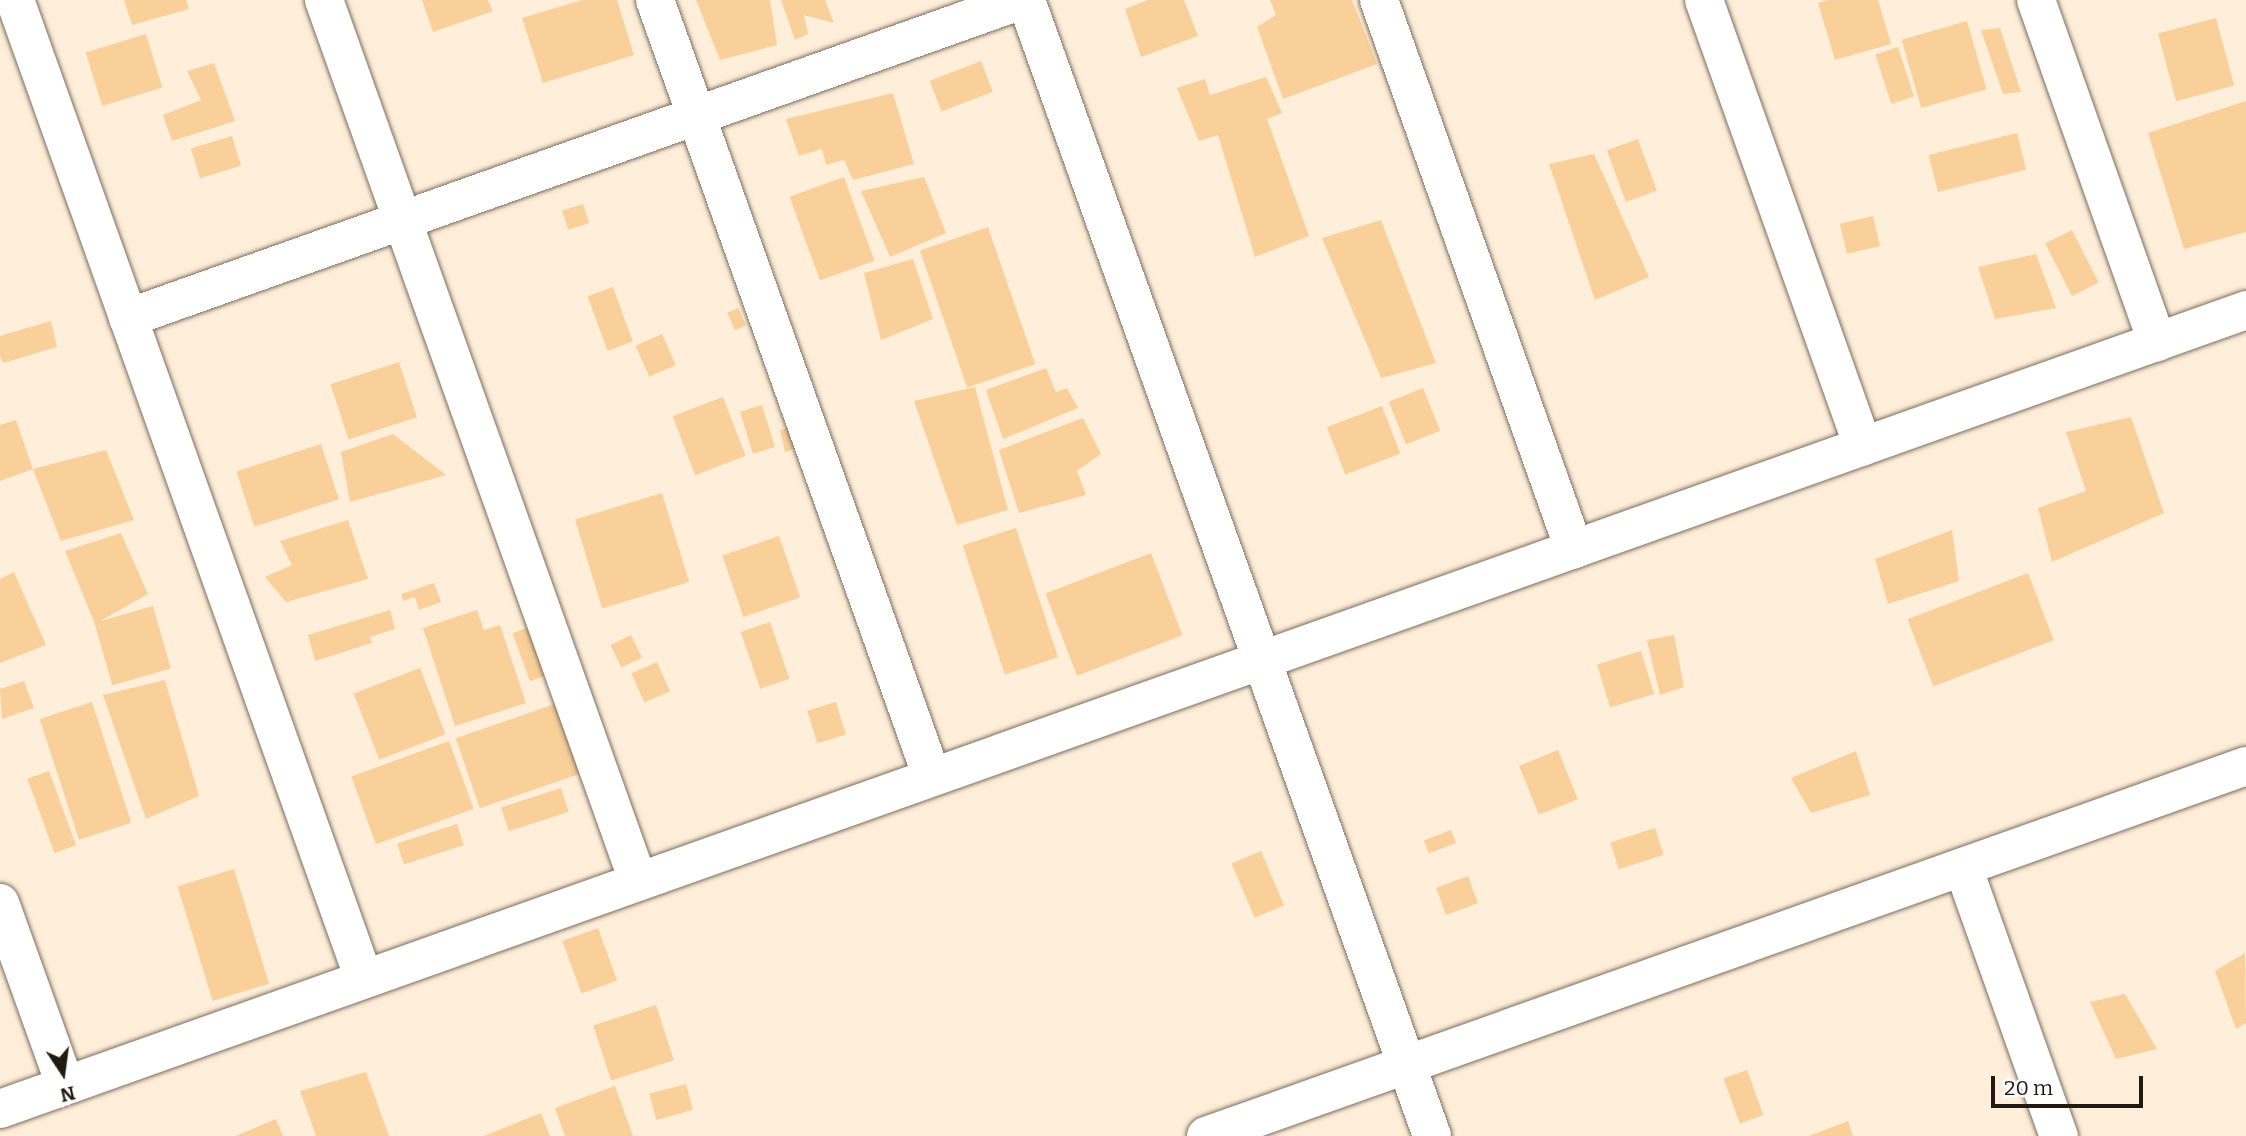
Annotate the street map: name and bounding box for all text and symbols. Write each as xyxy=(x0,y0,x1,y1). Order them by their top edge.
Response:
north arrow xyxy=(28,1038,98,1108)
scale bar xyxy=(1994,1062,2146,1106)
text: 20 m xyxy=(2004,1075,2053,1101)
text: N xyxy=(58,1081,78,1107)

